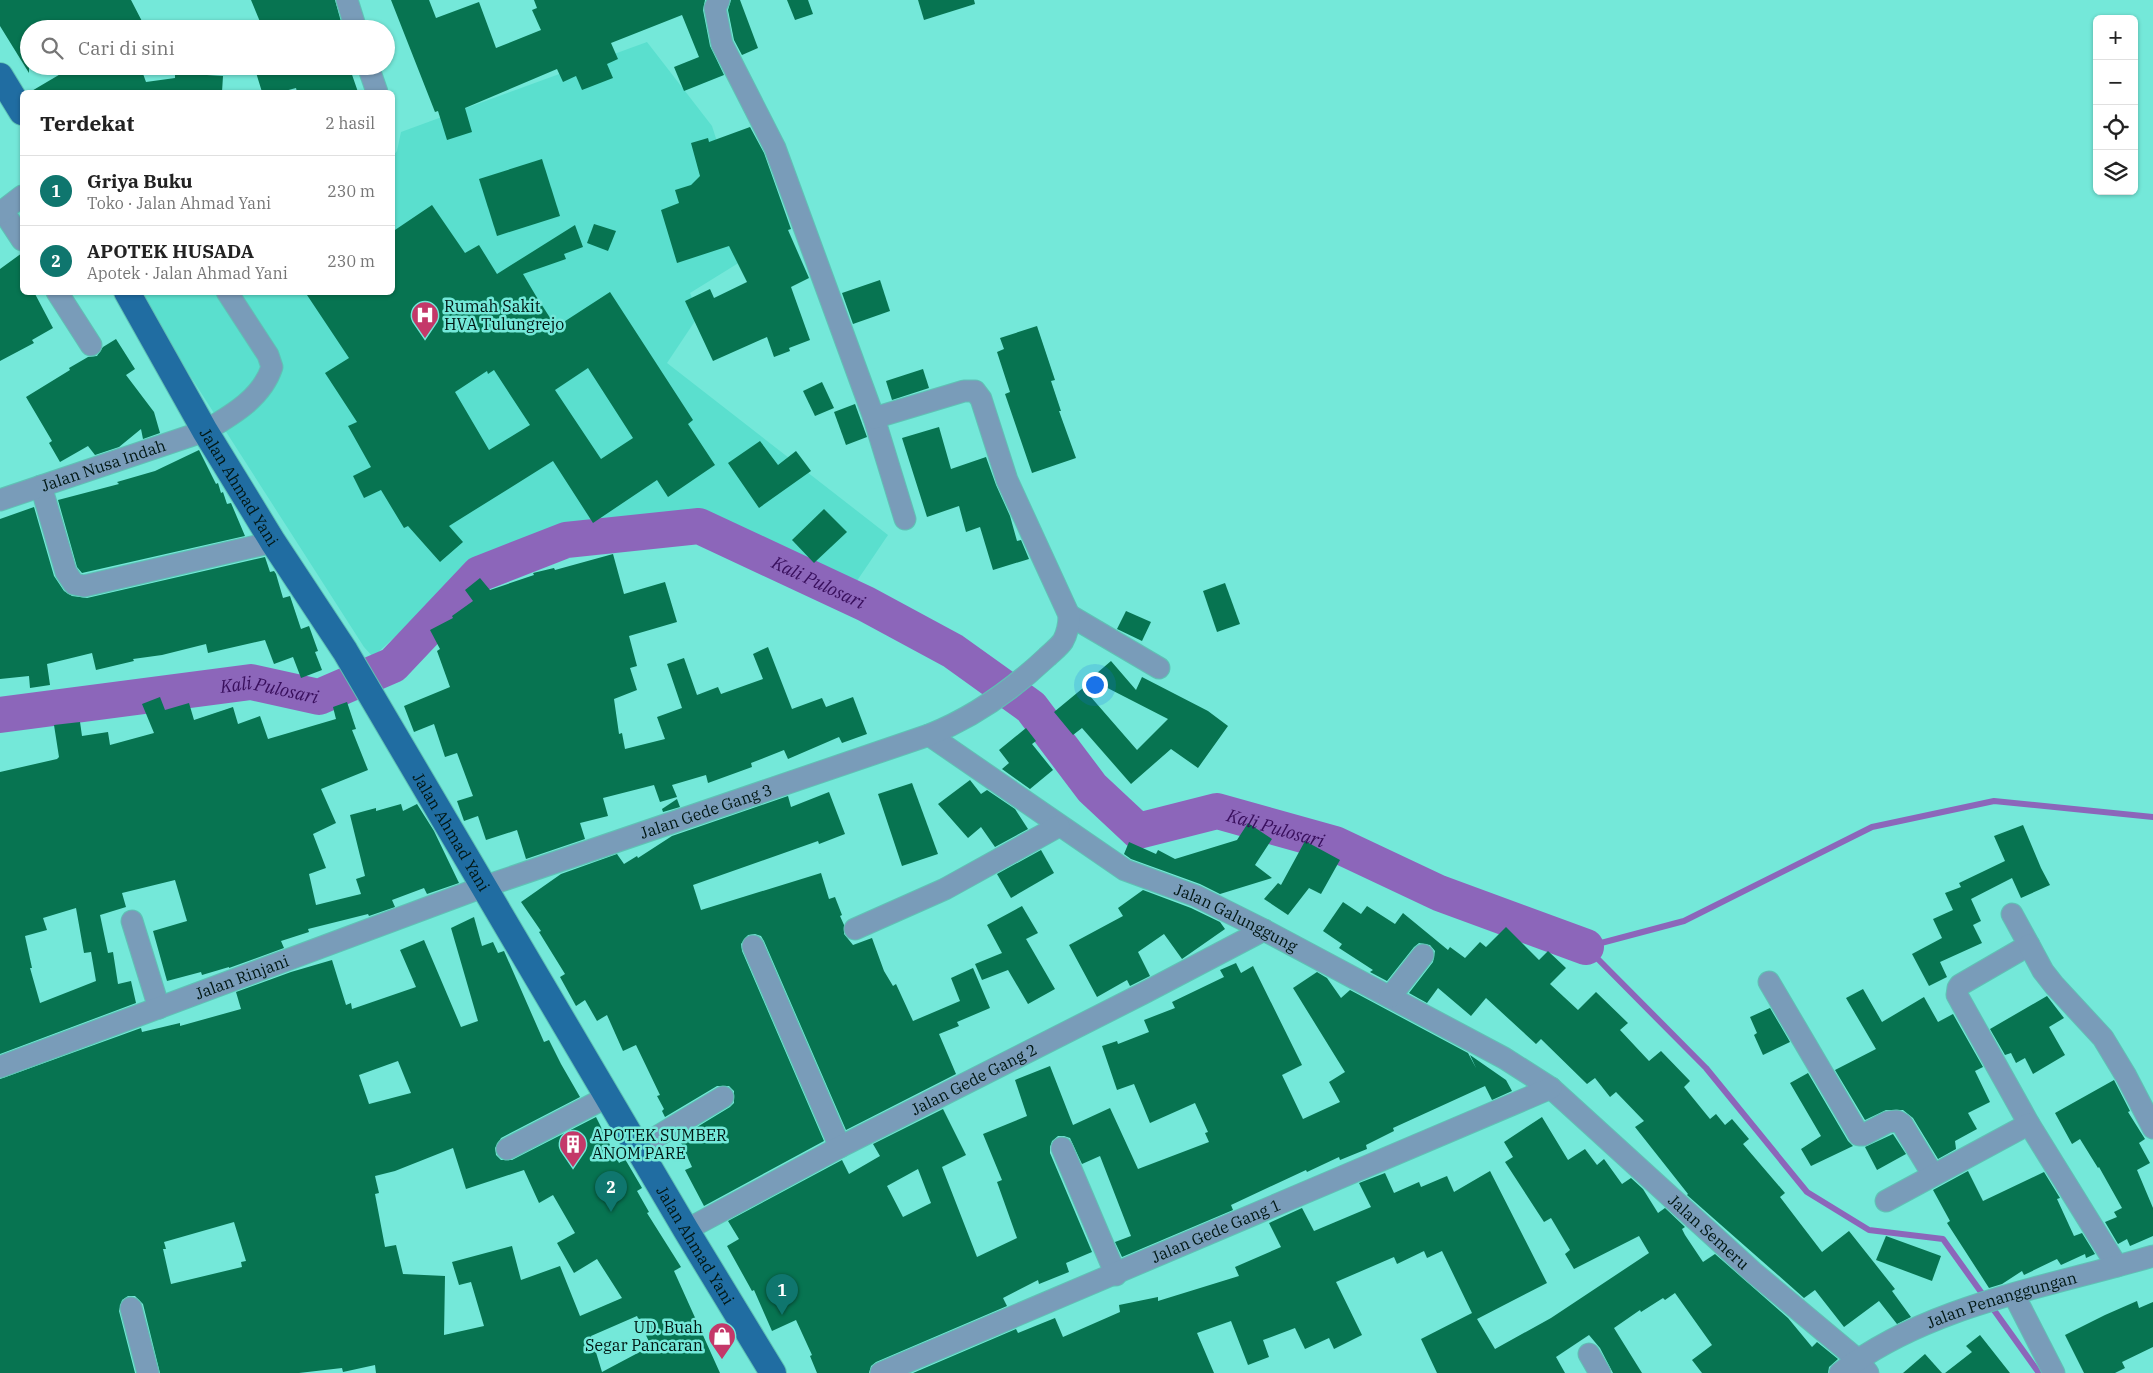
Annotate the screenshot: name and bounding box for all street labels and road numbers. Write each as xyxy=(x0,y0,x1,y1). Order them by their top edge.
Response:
street label: Jalan Ahmad Yani xyxy=(196,424,283,550)
street label: Jalan Nusa Indah xyxy=(38,435,168,496)
street label: Jalan Ahmad Yani xyxy=(409,769,494,895)
street label: Jalan Gede Gang 3 xyxy=(637,779,775,843)
street label: Jalan Galunggung xyxy=(1172,879,1302,956)
street label: Jalan Rinjani xyxy=(192,950,291,1003)
street label: Jalan Gede Gang 2 xyxy=(908,1039,1040,1119)
street label: Jalan Ahmad Yani xyxy=(652,1182,739,1308)
street label: Jalan Semeru xyxy=(1664,1190,1754,1274)
street label: Jalan Gede Gang 1 xyxy=(1148,1194,1284,1267)
street label: Jalan Penanggungan xyxy=(1924,1267,2079,1332)

